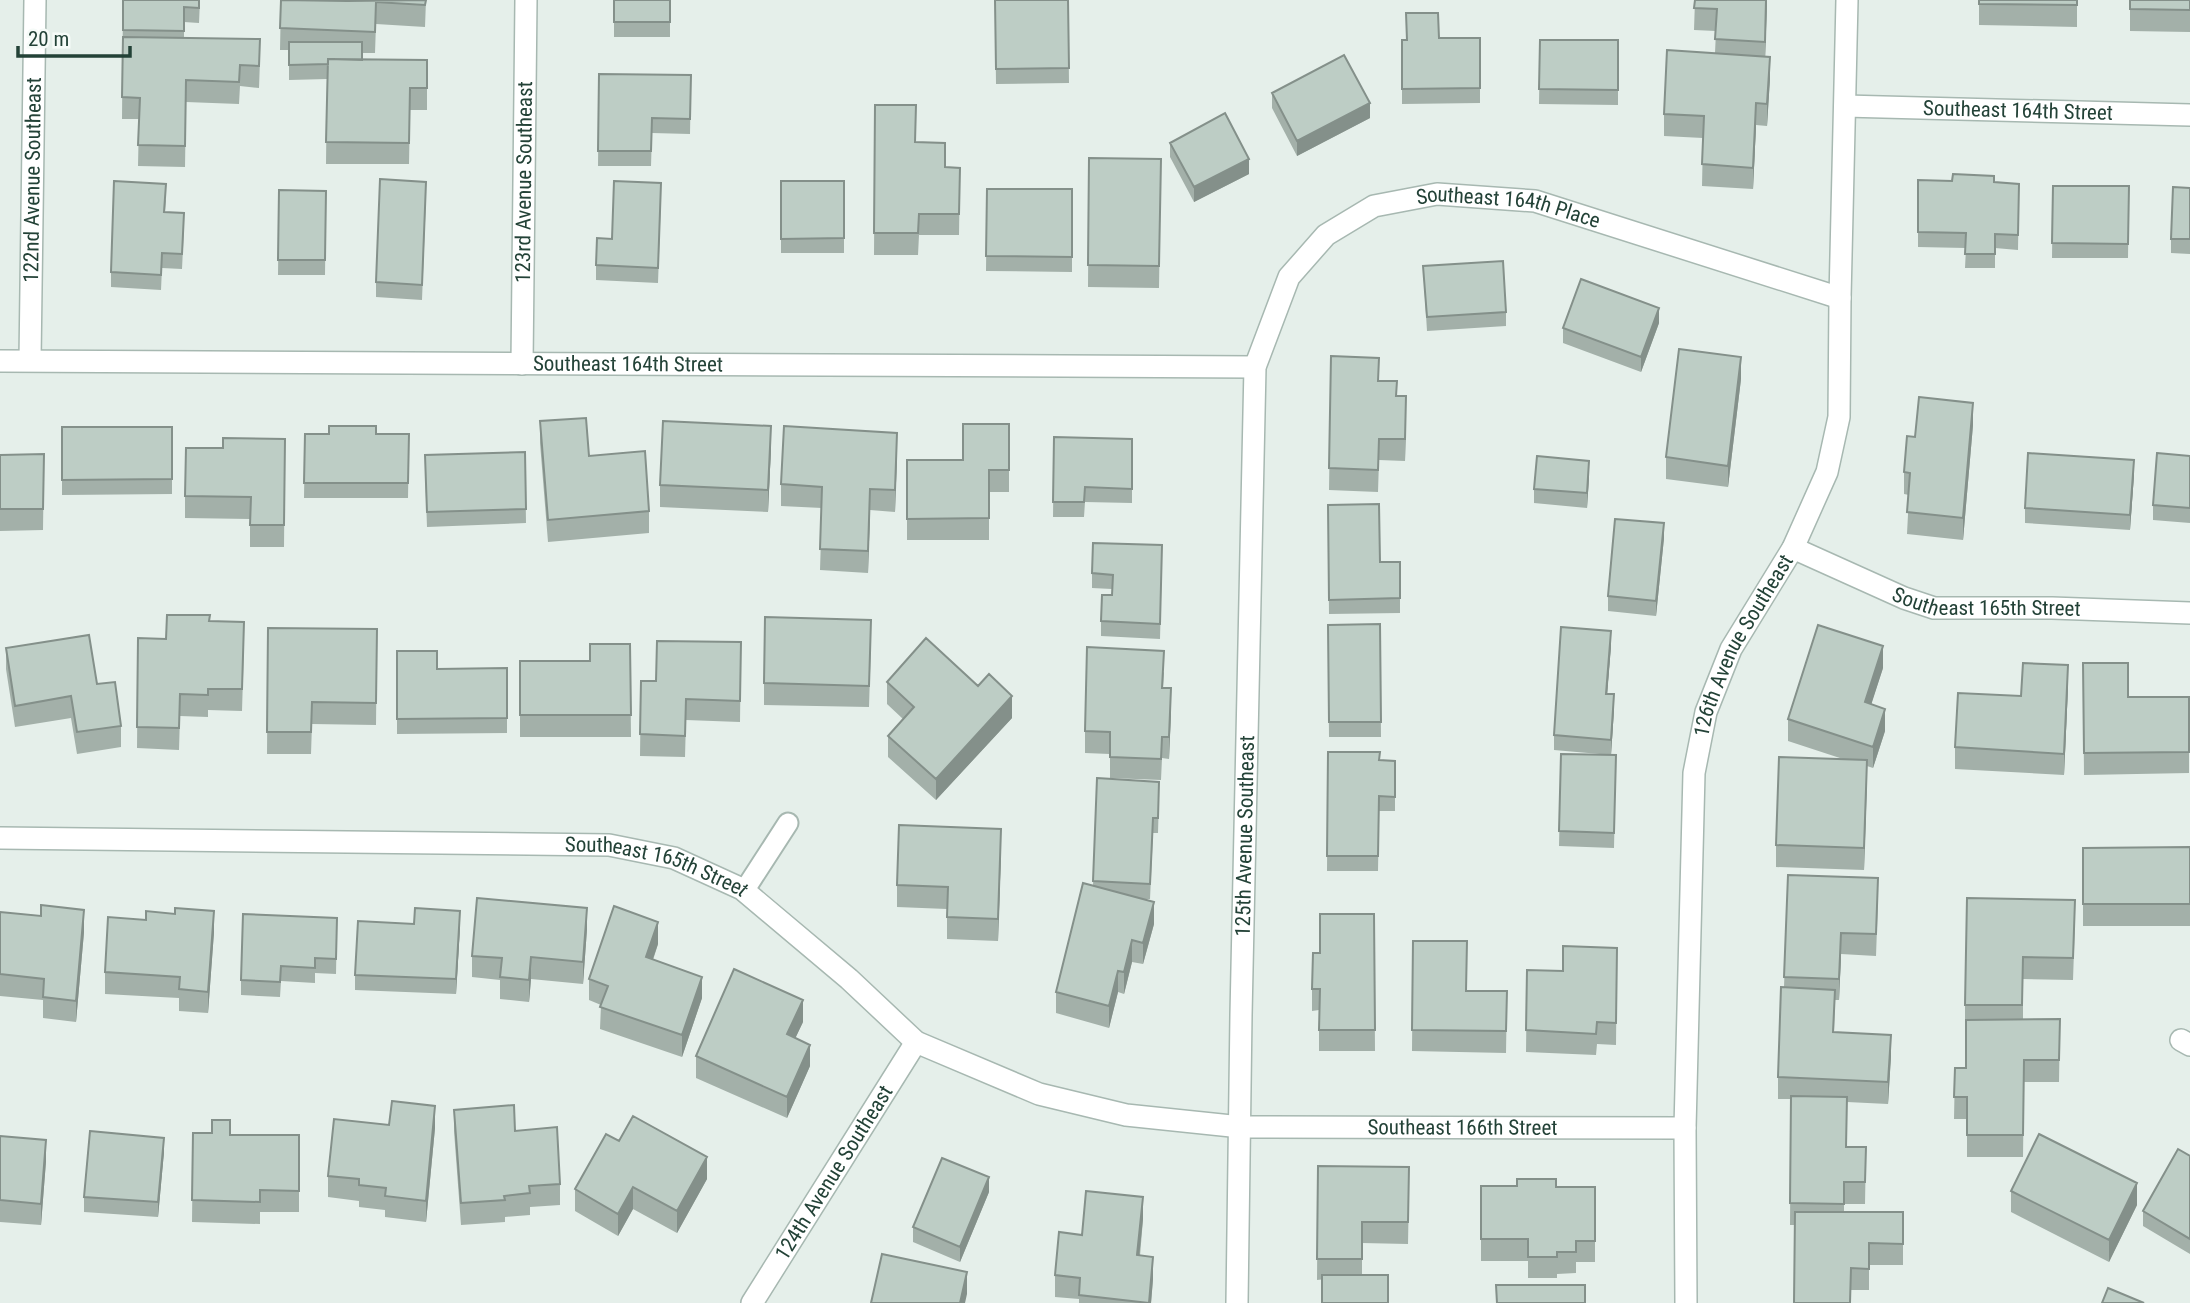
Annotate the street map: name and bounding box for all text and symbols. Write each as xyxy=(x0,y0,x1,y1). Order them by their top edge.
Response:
scale bar xyxy=(18,14,130,58)
text: 20 m xyxy=(28,27,69,51)
street label: 122nd Avenue Southeast xyxy=(19,77,46,283)
street label: 123rd Avenue Southeast xyxy=(511,81,537,283)
street label: Southeast 164th Street xyxy=(1923,96,2113,125)
street label: Southeast 164th Place xyxy=(1414,182,1603,233)
street label: Southeast 164th Street xyxy=(533,352,723,376)
street label: 126th Avenue Southeast xyxy=(1689,550,1798,739)
street label: Southeast 165th Street xyxy=(1888,582,2081,621)
street label: 125th Avenue Southeast xyxy=(1231,735,1259,937)
street label: Southeast 165th Street xyxy=(565,832,754,901)
street label: 124th Avenue Southeast xyxy=(770,1081,898,1264)
street label: Southeast 166th Street xyxy=(1367,1115,1558,1140)

